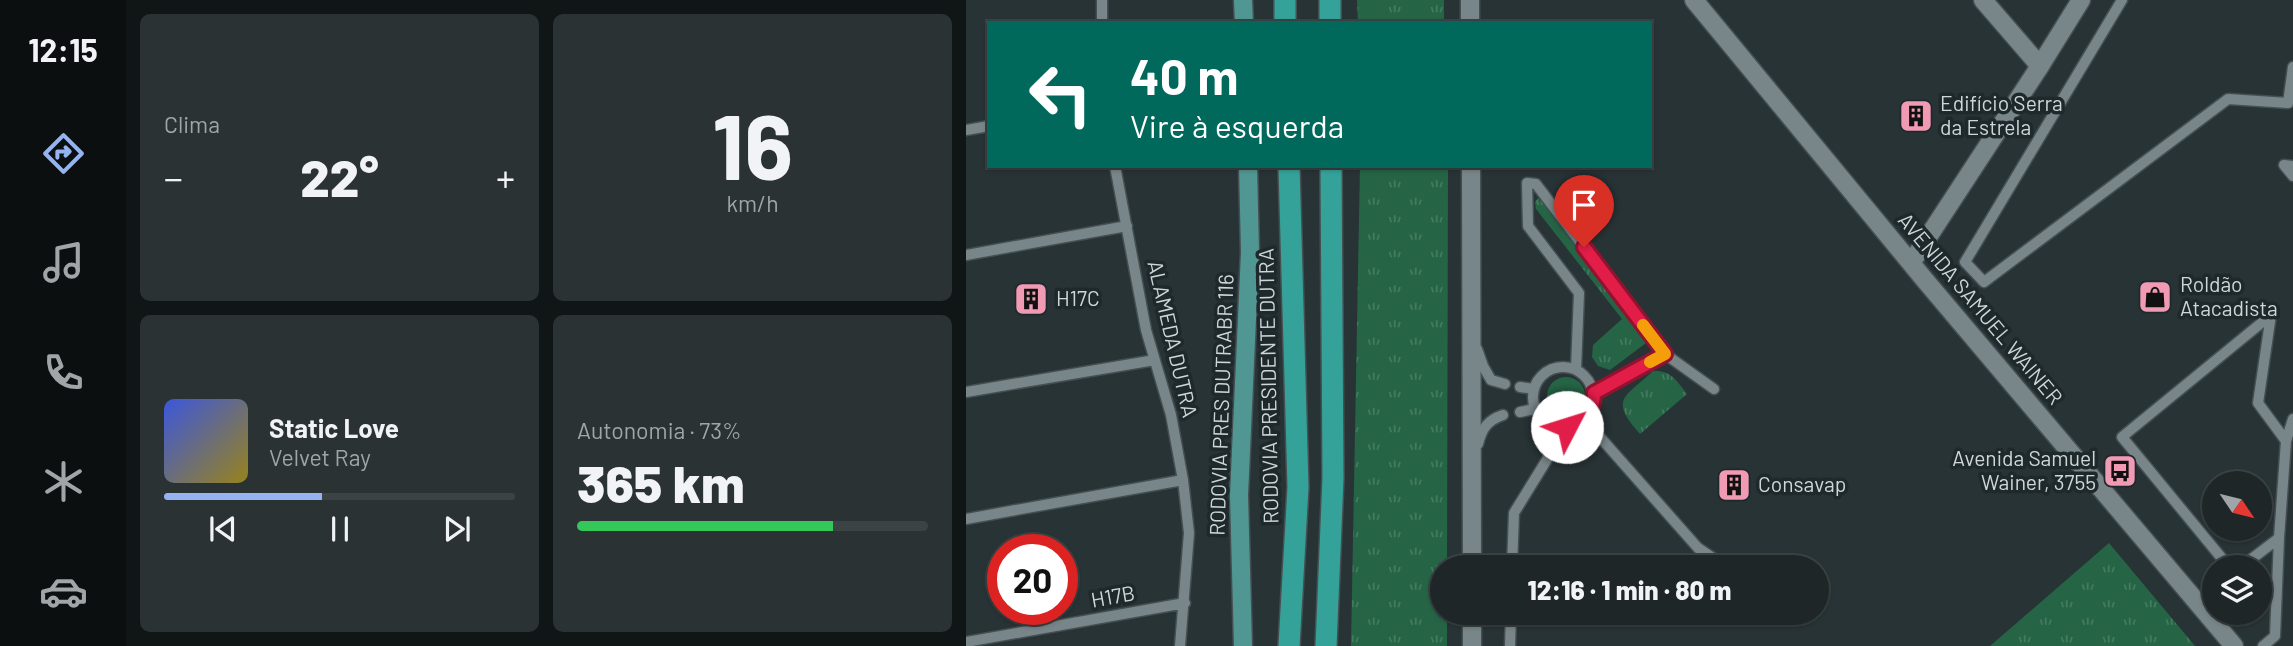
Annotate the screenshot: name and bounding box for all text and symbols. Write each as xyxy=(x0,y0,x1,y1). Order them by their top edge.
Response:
text: 12:15 xyxy=(28,30,98,68)
text: 40 m xyxy=(1130,46,1238,105)
icon: left xyxy=(1015,49,1106,140)
text: 16 xyxy=(712,89,793,198)
place label: Edifício Serra da Estrela xyxy=(1940,90,2063,139)
building icon: Edifício Serra da Estrela xyxy=(1897,97,1935,135)
text: Vire à esquerda xyxy=(1130,106,1344,144)
text: Clima xyxy=(164,110,220,138)
icon: directions xyxy=(39,129,88,178)
text: 22° xyxy=(300,145,379,207)
text: − xyxy=(164,154,183,200)
text: + xyxy=(496,154,515,200)
pin xyxy=(1554,175,1614,247)
icon: arrive xyxy=(1565,186,1603,224)
text: km/h xyxy=(726,189,779,217)
street label: AVENIDA SAMUEL WAINER xyxy=(1894,207,2069,409)
icon: music xyxy=(39,238,88,287)
street label: RODOVIA PRESIDENTE DUTRA xyxy=(1253,248,1282,524)
street label: ALAMEDA DUTRA xyxy=(1143,258,1204,420)
place label: Roldão Atacadista xyxy=(2180,271,2278,320)
street label: RODOVIA PRES DUTRABR 116 xyxy=(1203,274,1238,536)
shop icon: Roldão Atacadista xyxy=(2136,278,2174,316)
building icon: H17C xyxy=(1012,280,1050,318)
place label: H17C xyxy=(1056,285,1100,310)
icon: phone xyxy=(39,348,88,397)
position arrow xyxy=(1530,390,1604,464)
text: Static Love xyxy=(269,412,399,443)
text: Autonomia · 73% xyxy=(577,416,742,444)
text: Velvet Ray xyxy=(269,443,371,471)
place label: Avenida Samuel Wainer, 3755 xyxy=(1952,445,2096,494)
text: 365 km xyxy=(577,451,745,513)
bus stop icon: Avenida Samuel Wainer, 3755 xyxy=(2101,452,2139,490)
icon: climate xyxy=(39,457,88,506)
building icon: Consavap xyxy=(1715,466,1753,504)
place label: Consavap xyxy=(1758,471,1846,496)
north arrow xyxy=(2202,471,2272,541)
map controls xyxy=(2202,471,2272,625)
icon: previous xyxy=(204,510,242,548)
icon: pause xyxy=(321,510,359,548)
icon: next xyxy=(438,510,476,548)
speed limit sign: 20 xyxy=(987,534,1078,625)
button: layers xyxy=(2202,555,2272,625)
icon: car xyxy=(39,567,88,616)
text: 12:16 · 1 min · 80 m xyxy=(1528,574,1731,605)
street label: H17B xyxy=(1089,579,1137,612)

